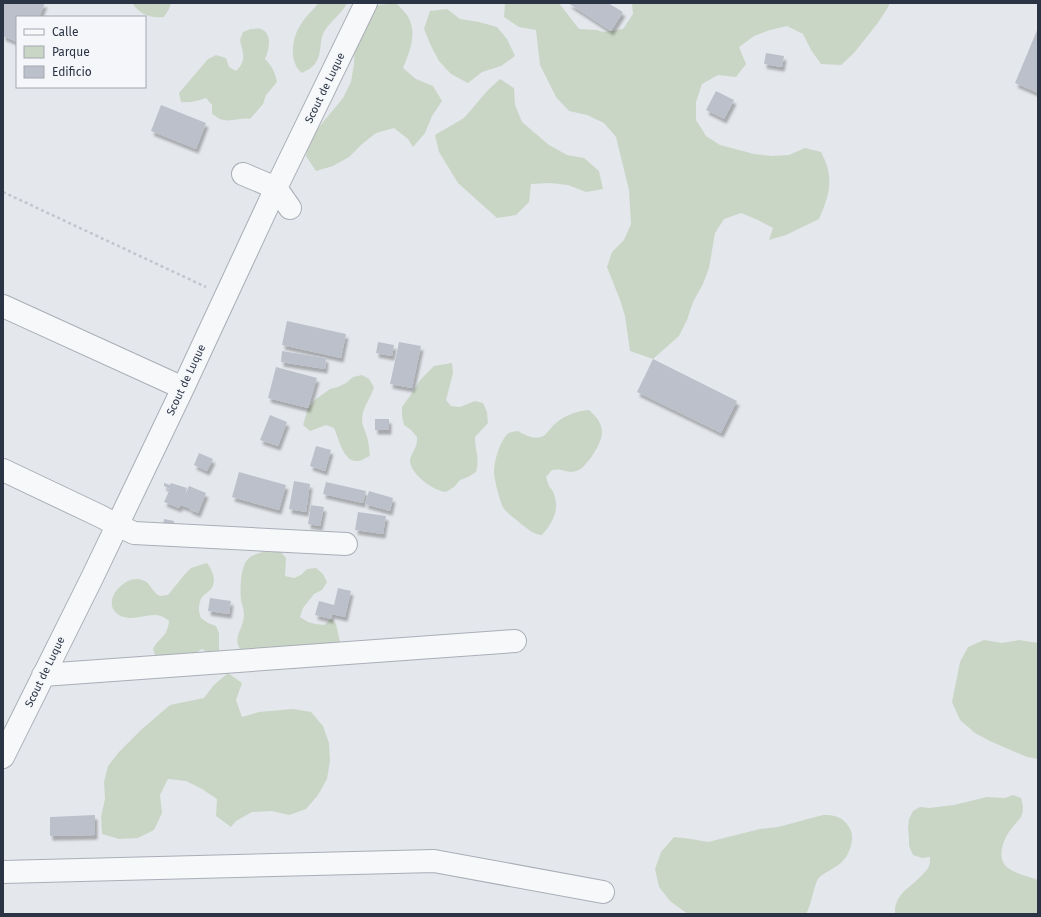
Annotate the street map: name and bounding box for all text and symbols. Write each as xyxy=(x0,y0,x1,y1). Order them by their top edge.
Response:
legend xyxy=(16,16,146,88)
text: Calle xyxy=(52,25,79,39)
text: Parque xyxy=(52,45,90,59)
street label: Scout de Luque xyxy=(302,51,348,125)
text: Edificio xyxy=(52,65,92,79)
street label: Scout de Luque xyxy=(164,342,208,418)
street label: Scout de Luque xyxy=(22,635,68,709)

